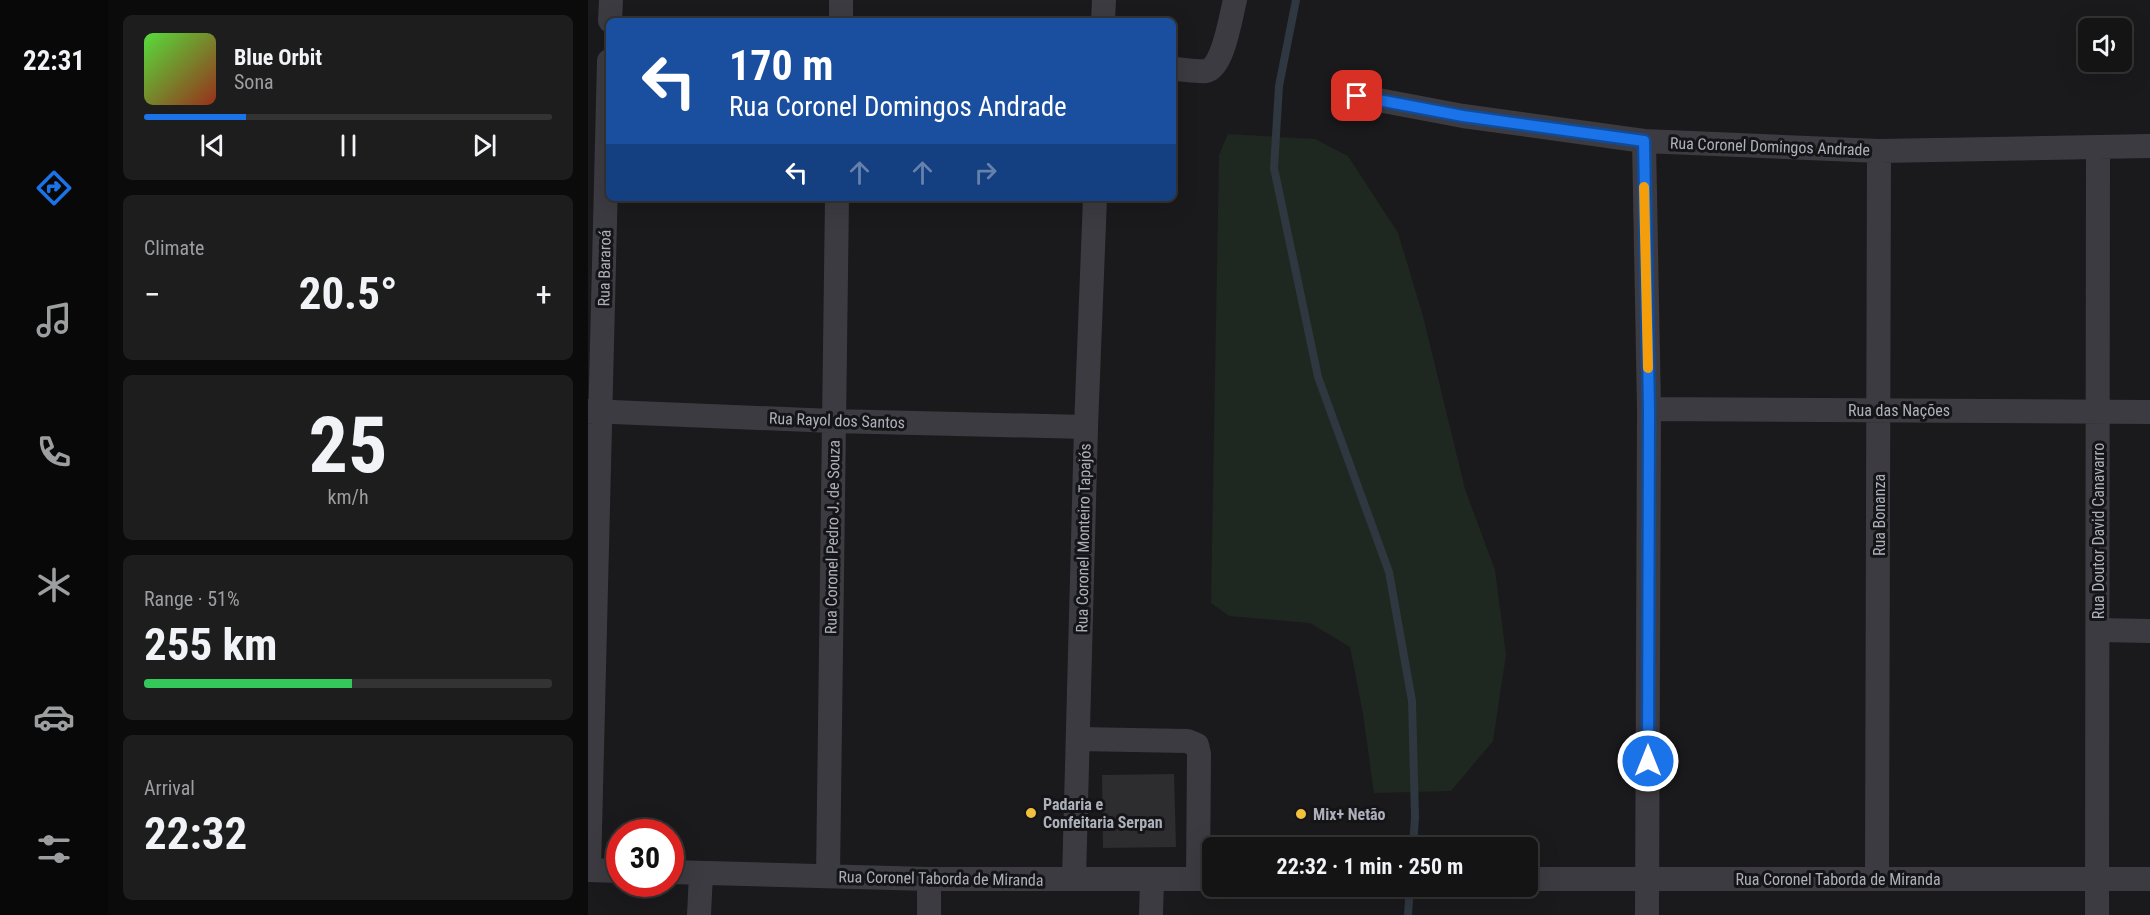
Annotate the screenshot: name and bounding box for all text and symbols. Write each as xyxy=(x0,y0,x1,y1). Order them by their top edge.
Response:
map controls xyxy=(2078,18,2132,72)
button: sound xyxy=(2078,18,2132,72)
text: 170 m xyxy=(729,41,834,90)
icon: left xyxy=(630,42,708,120)
text: 22:31 xyxy=(23,45,85,77)
text: Blue Orbit xyxy=(234,45,322,70)
text: Sona xyxy=(234,70,274,94)
pin xyxy=(1331,70,1382,121)
icon: arrive xyxy=(1340,79,1373,112)
text: Rua Coronel Domingos Andrade xyxy=(729,91,1067,123)
icon: previous xyxy=(196,129,229,162)
icon: pause xyxy=(332,129,365,162)
icon: next xyxy=(468,129,501,162)
street label: Rua Coronel Domingos Andrade xyxy=(1670,134,1870,159)
icon: left xyxy=(780,156,813,189)
icon: ahead xyxy=(843,156,876,189)
icon: ahead xyxy=(906,156,939,189)
icon: right xyxy=(969,156,1002,189)
icon: directions xyxy=(33,167,75,209)
street label: Rua Bararoá xyxy=(594,230,615,306)
text: Climate xyxy=(144,236,204,260)
text: 20.5° xyxy=(299,267,397,320)
text: − xyxy=(144,275,161,314)
text: + xyxy=(536,275,552,314)
icon: music xyxy=(33,299,75,341)
text: 25 xyxy=(309,400,387,491)
street label: Rua das Nações xyxy=(1848,401,1950,420)
street label: Rua Rayol dos Santos xyxy=(769,409,905,432)
icon: phone xyxy=(33,431,75,473)
street label: Rua Coronel Pedro J. de Souza xyxy=(821,440,844,634)
street label: Rua Coronel Monteiro Tapajós xyxy=(1072,443,1095,633)
street label: Rua Doutor David Canavarro xyxy=(2089,443,2108,619)
street label: Rua Bonanza xyxy=(1870,474,1889,556)
text: km/h xyxy=(327,485,369,509)
icon: climate xyxy=(33,564,75,606)
text: Range · 51% xyxy=(144,587,240,611)
text: 255 km xyxy=(144,618,277,671)
icon: car xyxy=(33,696,75,738)
position arrow xyxy=(1616,729,1680,793)
text: Arrival xyxy=(144,776,195,800)
place label: Padaria e Confeitaria Serpan xyxy=(1043,795,1163,832)
place label: Mix+ Netão xyxy=(1313,805,1386,824)
marker: Padaria e Confeitaria Serpan xyxy=(1024,806,1038,820)
text: 22:32 xyxy=(144,807,247,860)
marker: Mix+ Netão xyxy=(1294,807,1308,821)
speed limit sign: 30 xyxy=(606,819,684,897)
icon: filters xyxy=(33,828,75,870)
text: 22:32 · 1 min · 250 m xyxy=(1277,854,1463,879)
street label: Rua Coronel Taborda de Miranda xyxy=(838,867,1044,890)
street label: Rua Coronel Taborda de Miranda xyxy=(1735,870,1941,889)

